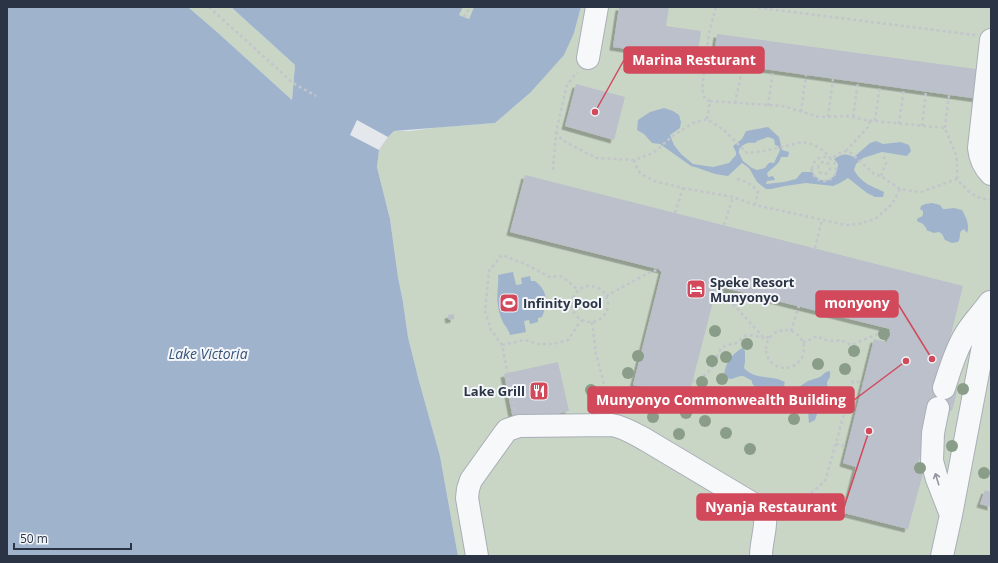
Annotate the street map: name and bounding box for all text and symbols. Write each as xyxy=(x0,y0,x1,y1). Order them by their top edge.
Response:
callout: Marina Resturant xyxy=(624,47,764,73)
text: Marina Resturant xyxy=(632,50,756,69)
place label: Speke Resort Munyonyo xyxy=(710,273,795,306)
hotel icon: Speke Resort Munyonyo xyxy=(685,278,707,300)
callout: monyony xyxy=(816,291,898,317)
sports icon: Infinity Pool xyxy=(498,292,520,314)
text: monyony xyxy=(824,293,890,312)
place label: Infinity Pool xyxy=(523,294,602,312)
water label: Lake Victoria xyxy=(168,344,248,363)
restaurant icon: Lake Grill xyxy=(528,380,550,402)
place label: Lake Grill xyxy=(463,382,525,400)
callout: Munyonyo Commonwealth Building xyxy=(588,387,854,413)
text: Munyonyo Commonwealth Building xyxy=(596,390,846,409)
one-way arrow xyxy=(933,472,940,485)
callout: Nyanja Restaurant xyxy=(697,494,844,520)
text: Nyanja Restaurant xyxy=(705,497,837,516)
scale bar xyxy=(14,525,131,551)
text: 50 m xyxy=(20,530,48,547)

